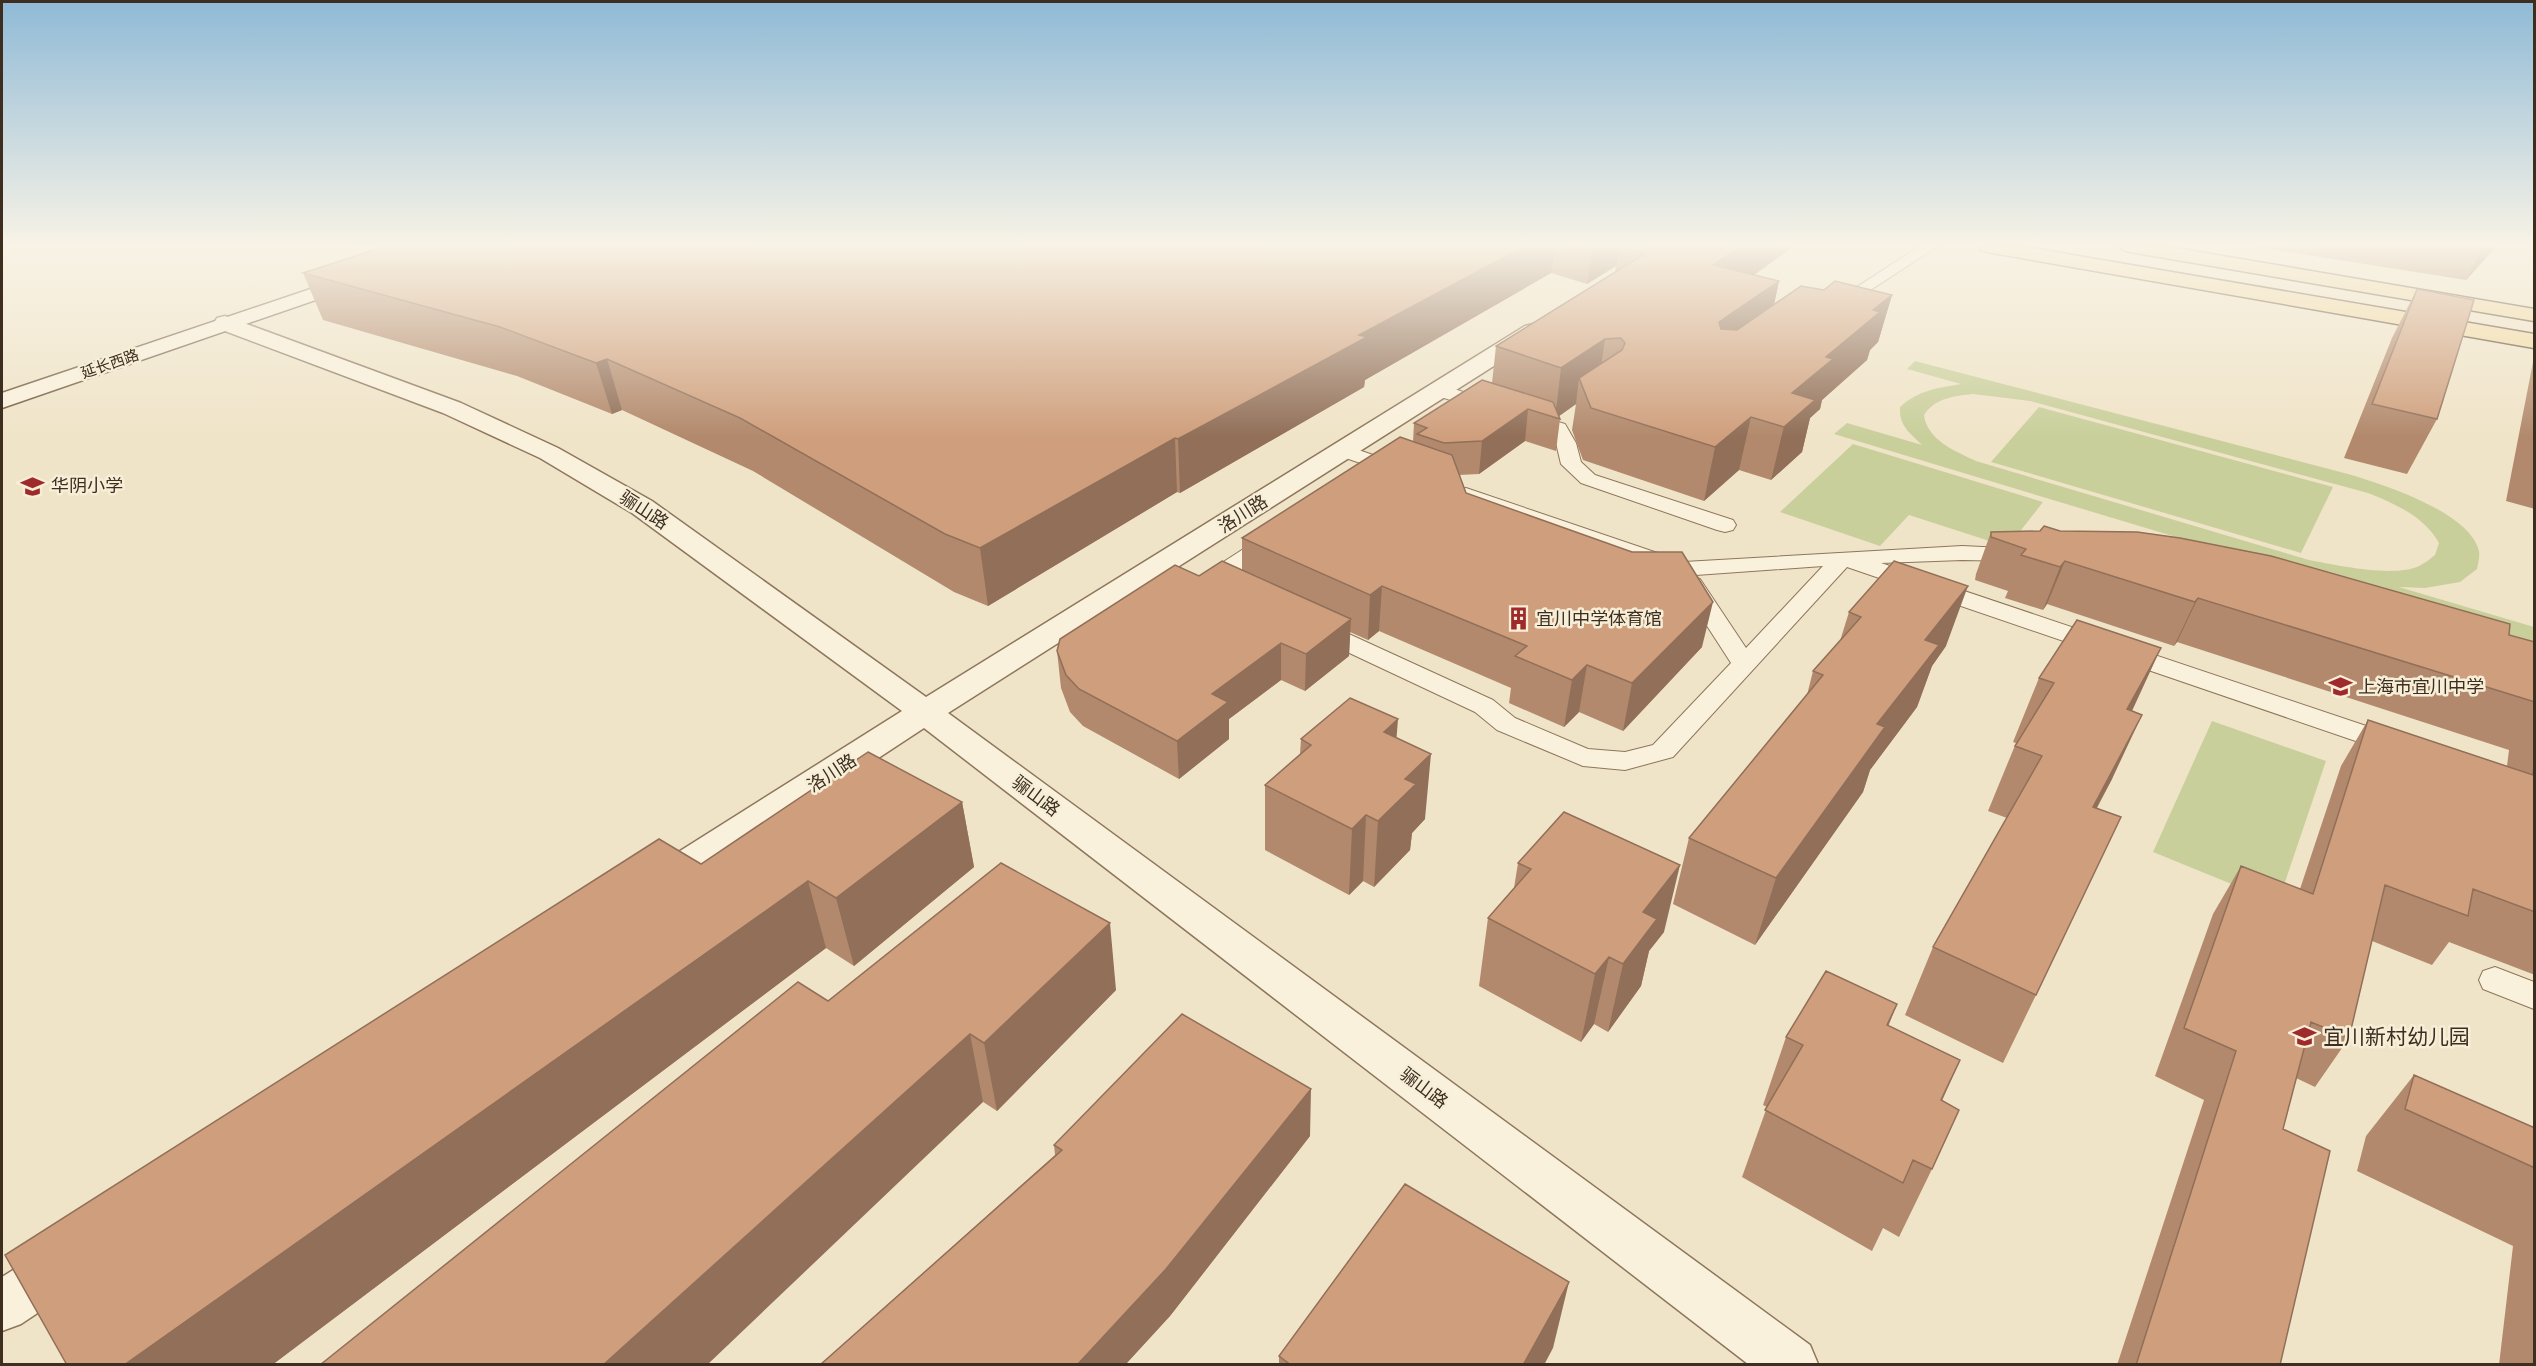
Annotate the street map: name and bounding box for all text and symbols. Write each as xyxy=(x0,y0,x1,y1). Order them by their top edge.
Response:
street label: 延长西路 xyxy=(79,347,141,381)
school or university icon: 华阴小学 xyxy=(20,473,46,499)
place label: 华阴小学 xyxy=(51,476,123,496)
street label: 骊山路 xyxy=(616,487,672,533)
street label: 洛川路 xyxy=(1215,491,1271,537)
building icon: 宜川中学体育馆 xyxy=(1505,606,1531,632)
place label: 宜川中学体育馆 xyxy=(1536,609,1662,629)
school or university icon: 上海市宜川中学 xyxy=(2327,674,2353,700)
place label: 上海市宜川中学 xyxy=(2358,677,2484,697)
street label: 洛川路 xyxy=(804,750,860,796)
street label: 骊山路 xyxy=(1008,772,1064,820)
school or university icon: 宜川新村幼儿园 xyxy=(2292,1024,2318,1050)
place label: 宜川新村幼儿园 xyxy=(2323,1025,2470,1049)
street label: 骊山路 xyxy=(1396,1064,1452,1112)

